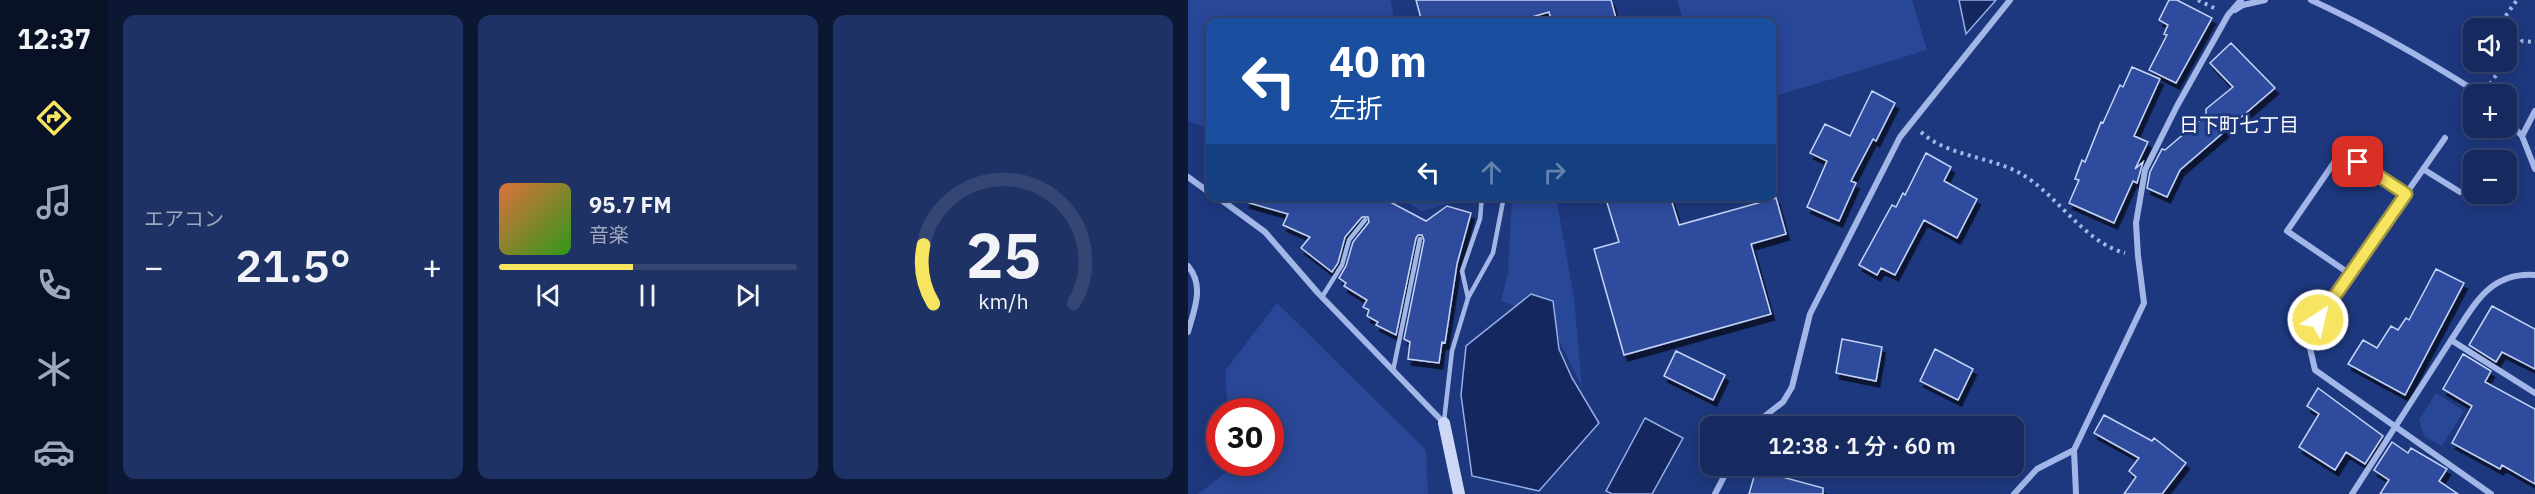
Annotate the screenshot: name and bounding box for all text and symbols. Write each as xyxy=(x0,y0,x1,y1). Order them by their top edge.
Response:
map controls xyxy=(2463,18,2517,204)
button: sound xyxy=(2463,18,2517,72)
text: 12:37 xyxy=(17,21,91,56)
text: 40 m xyxy=(1329,34,1427,89)
icon: left xyxy=(1230,42,1308,120)
button: + xyxy=(2463,84,2517,138)
text: 左折 xyxy=(1329,90,1383,125)
icon: directions xyxy=(33,97,75,139)
district label: 日下町七丁目 xyxy=(2179,111,2299,138)
pin xyxy=(2332,136,2383,187)
icon: arrive xyxy=(2341,145,2374,178)
button: − xyxy=(2463,150,2517,204)
icon: left xyxy=(1412,156,1445,189)
icon: ahead xyxy=(1475,156,1508,189)
icon: right xyxy=(1538,156,1571,189)
icon: music xyxy=(33,181,75,223)
text: 95.7 FM xyxy=(589,190,672,219)
text: エアコン xyxy=(144,205,224,232)
text: 25 xyxy=(966,214,1040,295)
text: 音楽 xyxy=(589,221,629,248)
text: 21.5° xyxy=(235,236,351,294)
text: − xyxy=(144,245,164,288)
text: + xyxy=(422,245,442,288)
icon: phone xyxy=(33,264,75,306)
icon: previous xyxy=(532,279,565,312)
icon: pause xyxy=(631,279,664,312)
icon: next xyxy=(731,279,764,312)
text: km/h xyxy=(978,287,1028,315)
position arrow xyxy=(2286,288,2350,352)
icon: climate xyxy=(33,348,75,390)
speed limit sign: 30 xyxy=(1206,398,1284,476)
icon: car xyxy=(33,431,75,473)
text: 12:38 · 1 分 · 60 m xyxy=(1768,431,1956,460)

